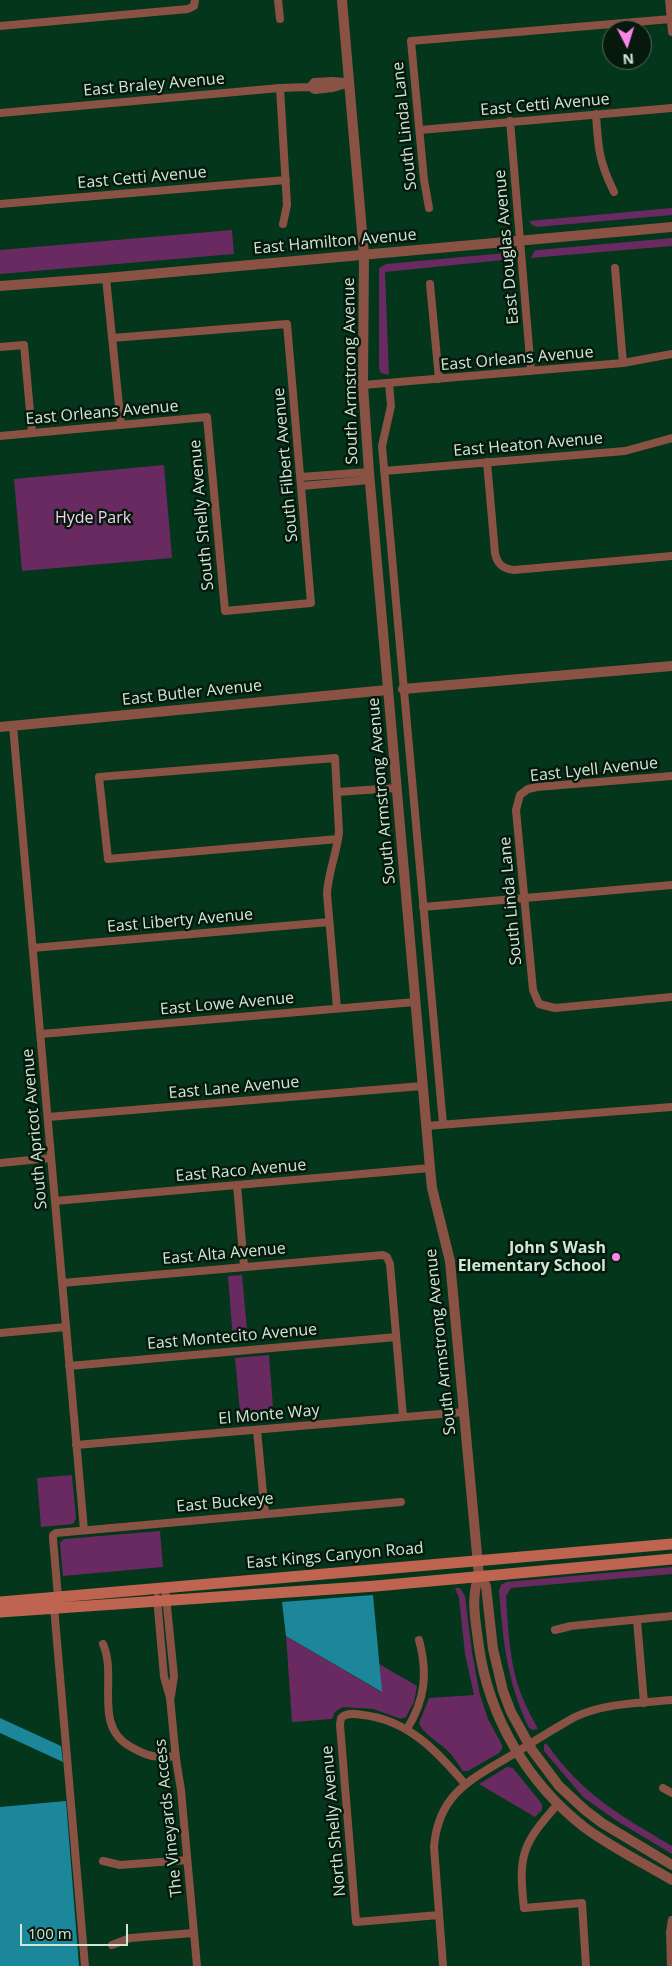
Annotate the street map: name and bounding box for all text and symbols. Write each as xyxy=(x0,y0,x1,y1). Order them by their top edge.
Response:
north arrow xyxy=(602,20,652,70)
text: N xyxy=(622,49,635,69)
street label: South Linda Lane xyxy=(389,61,421,191)
street label: East Braley Avenue xyxy=(82,69,226,101)
street label: East Cetti Avenue xyxy=(480,90,610,120)
street label: East Cetti Avenue xyxy=(77,163,207,193)
street label: East Douglas Avenue xyxy=(491,169,523,325)
street label: East Hamilton Avenue xyxy=(253,225,417,259)
street label: South Armstrong Avenue xyxy=(340,277,362,465)
street label: East Orleans Avenue xyxy=(440,343,594,375)
street label: South Filbert Avenue xyxy=(270,387,302,543)
street label: East Orleans Avenue xyxy=(25,397,179,429)
street label: East Heaton Avenue xyxy=(452,429,604,461)
street label: South Shelly Avenue xyxy=(186,439,218,591)
park label: Hyde Park xyxy=(55,508,131,528)
street label: East Butler Avenue xyxy=(121,676,263,710)
street label: South Armstrong Avenue xyxy=(364,697,400,885)
street label: East Lyell Avenue xyxy=(529,754,659,786)
street label: South Linda Lane xyxy=(496,836,526,966)
street label: East Liberty Avenue xyxy=(106,905,254,937)
street label: East Lowe Avenue xyxy=(159,989,295,1019)
street label: South Apricot Avenue xyxy=(18,1048,52,1210)
street label: East Lane Avenue xyxy=(168,1073,300,1103)
street label: East Raco Avenue xyxy=(175,1156,307,1186)
place label: John S Wash Elementary School xyxy=(458,1238,606,1276)
street label: East Alta Avenue xyxy=(161,1239,287,1269)
street label: South Armstrong Avenue xyxy=(422,1248,460,1436)
marker: John S Wash Elementary School xyxy=(610,1251,622,1263)
street label: East Montecito Avenue xyxy=(146,1320,318,1354)
street label: El Monte Way xyxy=(218,1401,320,1429)
street label: East Buckeye xyxy=(176,1489,274,1517)
street label: East Kings Canyon Road xyxy=(246,1539,424,1573)
street label: The Vineyards Access xyxy=(151,1738,187,1898)
street label: North Shelly Avenue xyxy=(318,1745,350,1897)
scale bar xyxy=(22,1914,130,1946)
text: 100 m xyxy=(28,1923,72,1943)

